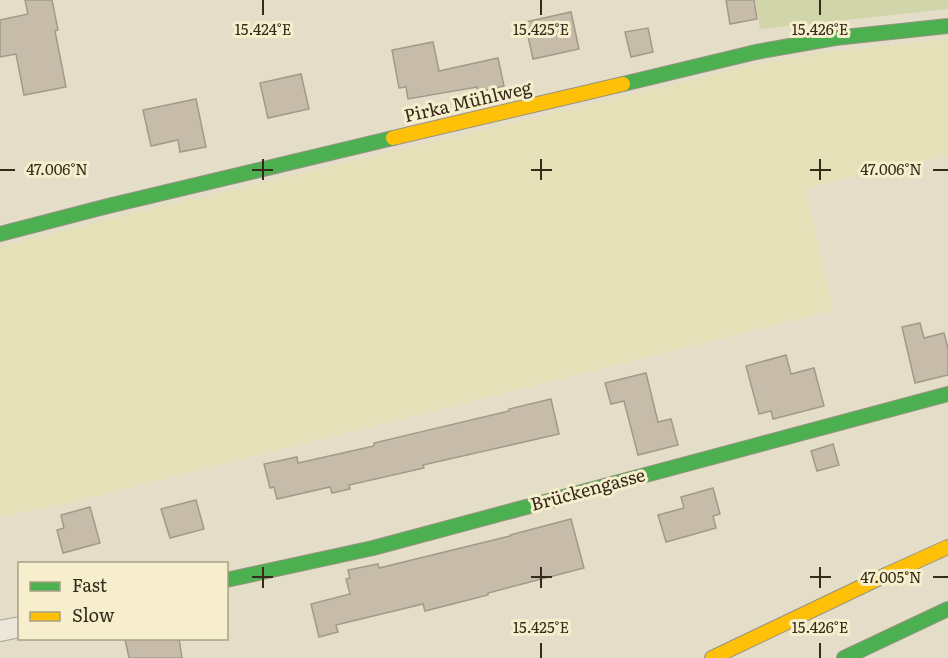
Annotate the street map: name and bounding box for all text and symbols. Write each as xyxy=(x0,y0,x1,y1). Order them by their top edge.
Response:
text: 15.424°E xyxy=(235,17,291,40)
text: 15.425°E xyxy=(513,17,569,40)
text: 15.426°E xyxy=(792,17,848,40)
street label: Pirka Mühlweg xyxy=(401,73,535,128)
text: 47.006°N xyxy=(26,157,88,180)
text: 47.006°N xyxy=(860,157,922,180)
street label: Brückengasse xyxy=(527,460,648,517)
legend xyxy=(18,562,228,640)
text: 47.005°N xyxy=(860,565,922,588)
text: Fast xyxy=(72,571,108,598)
text: Slow xyxy=(72,601,115,628)
text: 15.425°E xyxy=(513,615,569,638)
text: 15.426°E xyxy=(792,615,848,638)

